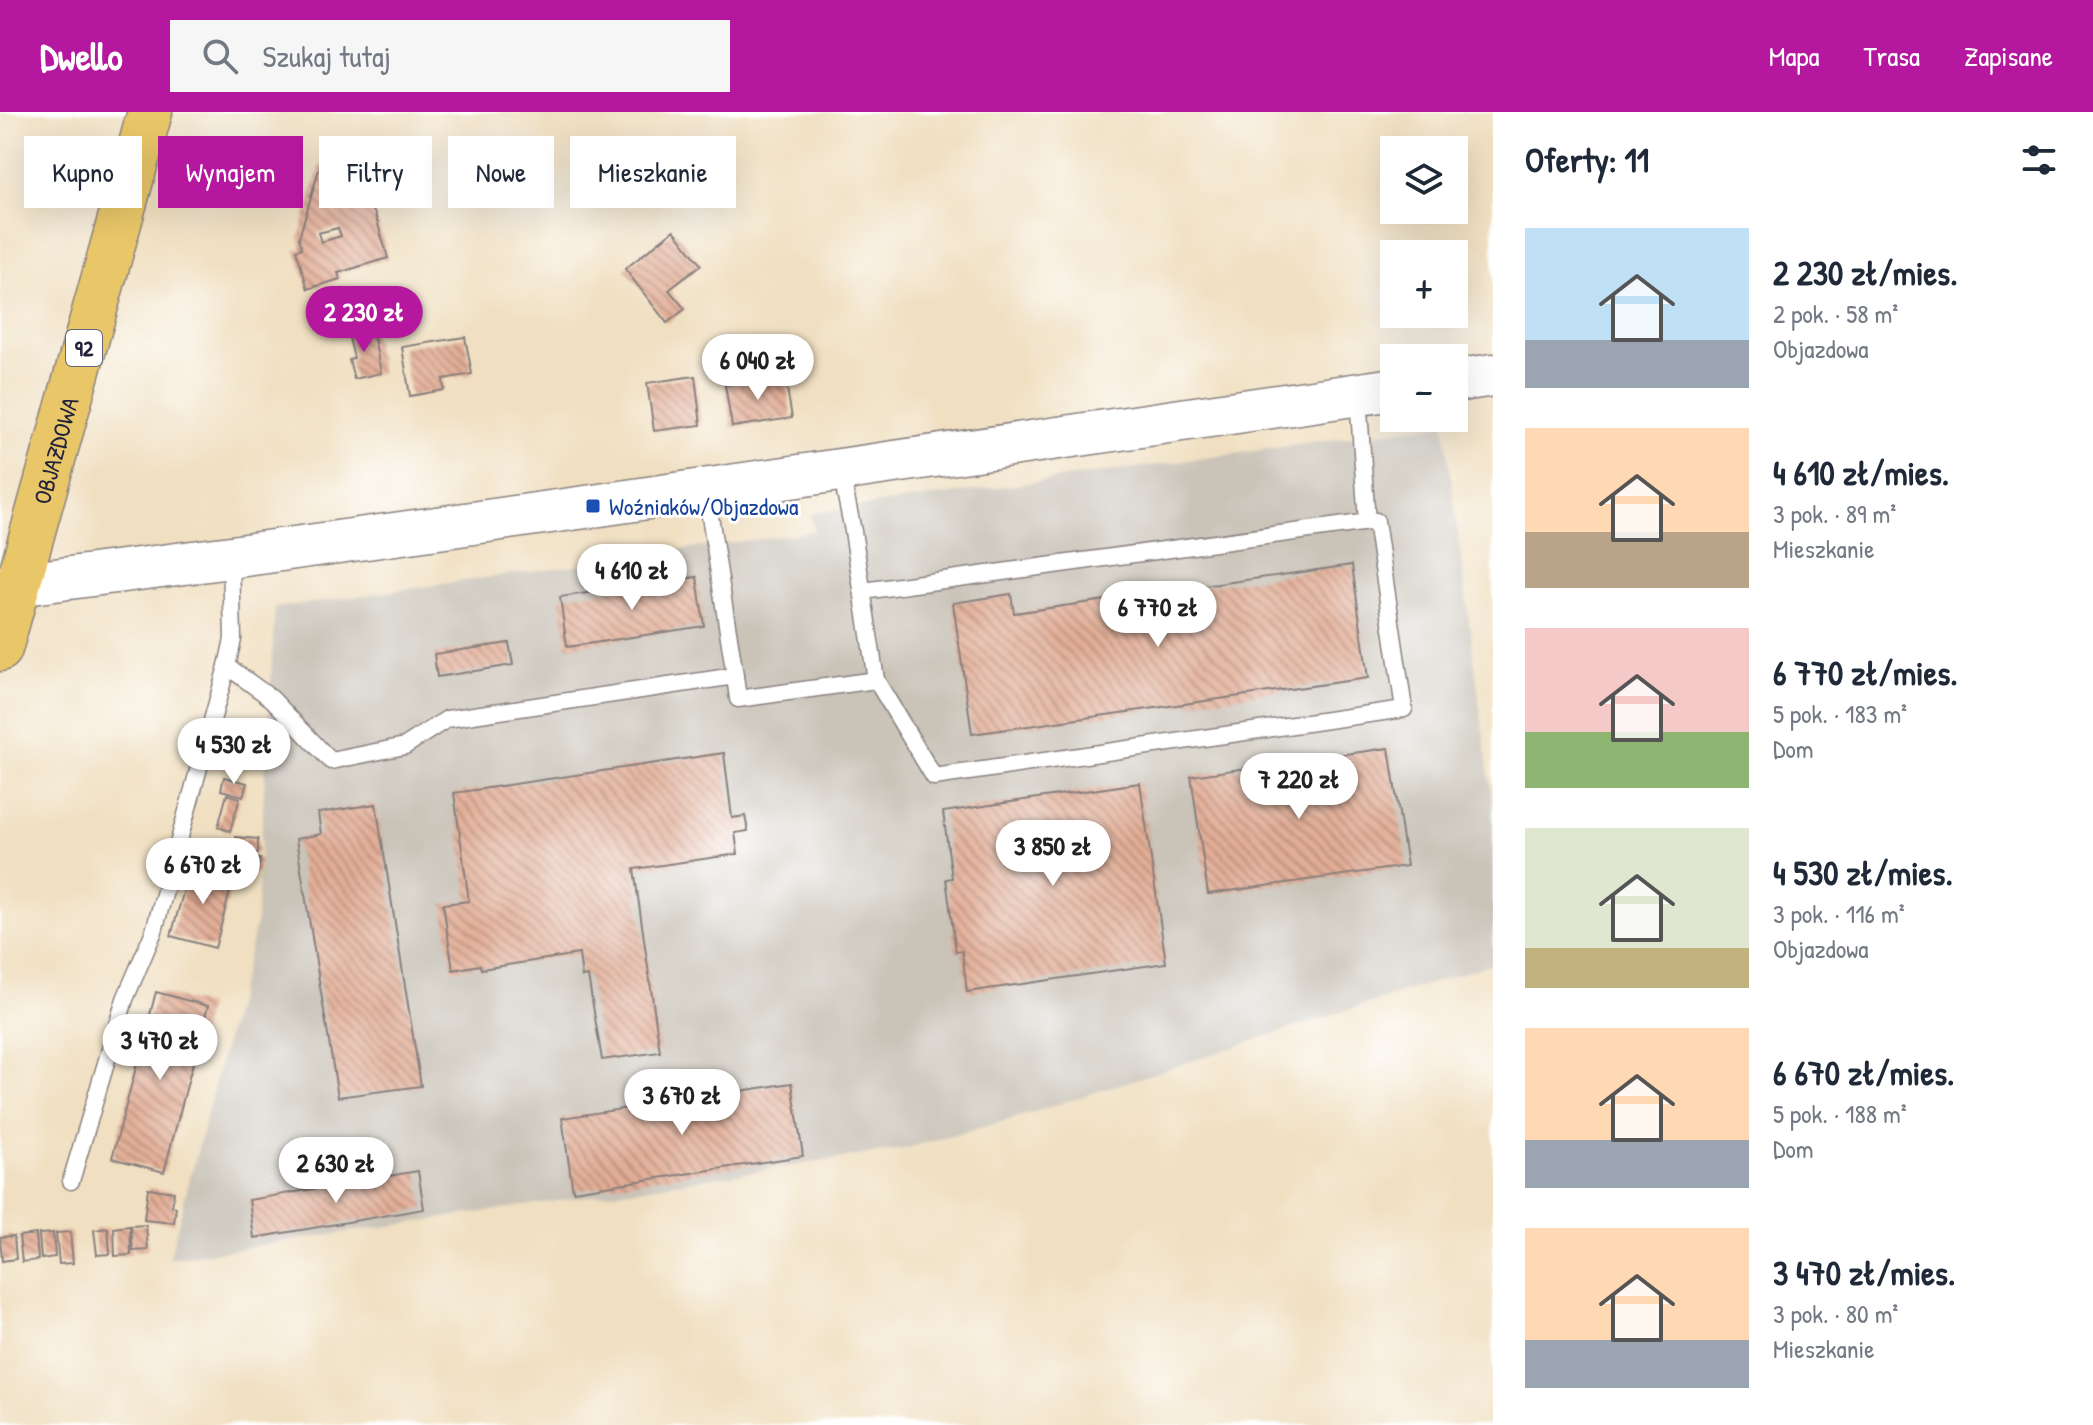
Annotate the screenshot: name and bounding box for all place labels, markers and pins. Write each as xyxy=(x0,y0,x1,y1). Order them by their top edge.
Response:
pin: 2 230 zł xyxy=(281,286,447,354)
pin: 6 040 zł xyxy=(675,334,841,402)
place label: Woźniaków/Objazdowa xyxy=(609,490,798,522)
marker: Woźniaków/Objazdowa xyxy=(584,497,602,515)
pin: 4 610 zł xyxy=(549,544,715,612)
pin: 6 770 zł xyxy=(1075,581,1241,649)
pin: 4 530 zł xyxy=(151,718,317,786)
pin: 7 220 zł xyxy=(1216,753,1382,821)
pin: 3 850 zł xyxy=(970,820,1136,888)
pin: 6 670 zł xyxy=(120,838,286,906)
pin: 3 470 zł xyxy=(77,1014,243,1082)
pin: 3 670 zł xyxy=(599,1069,765,1137)
pin: 2 630 zł xyxy=(253,1137,419,1205)

